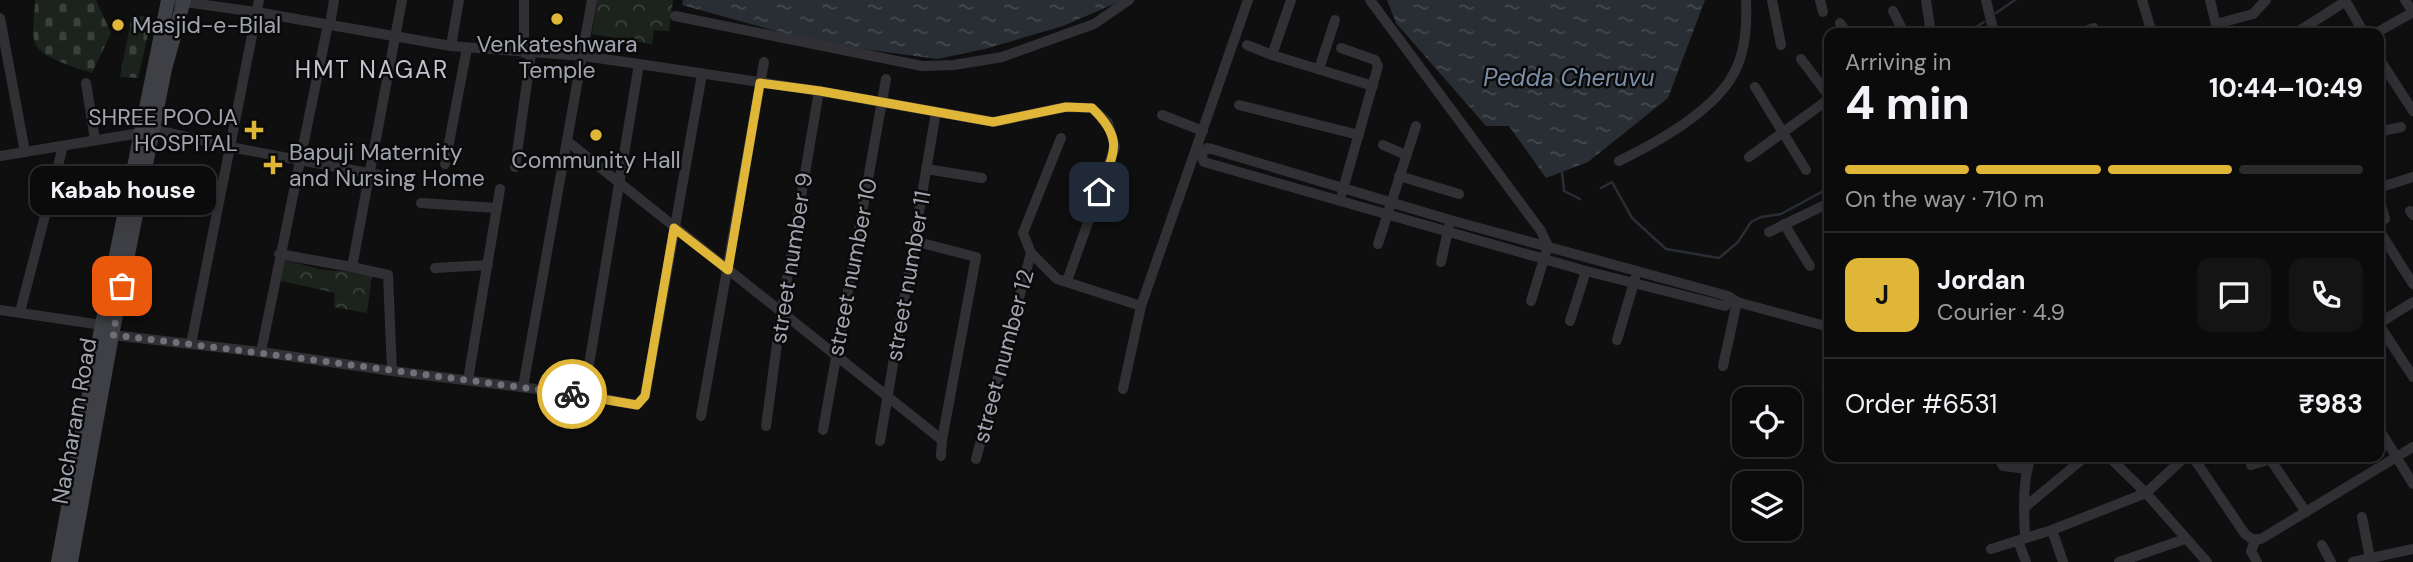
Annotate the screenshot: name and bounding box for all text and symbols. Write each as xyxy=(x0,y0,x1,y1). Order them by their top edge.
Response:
place label: Masjid-e-Bilal xyxy=(132,10,281,40)
marker: Venkateshwara Temple xyxy=(549,11,565,27)
marker: Masjid-e-Bilal xyxy=(110,17,126,33)
place label: Venkateshwara Temple xyxy=(476,29,638,85)
text: Arriving in xyxy=(1845,47,1951,77)
district label: HMT NAGAR xyxy=(295,54,449,85)
water label: Pedda Cheruvu xyxy=(1483,62,1655,93)
text: 10:44–10:49 xyxy=(2209,71,2363,105)
text: 4 min xyxy=(1845,73,1970,133)
place label: SHREE POOJA HOSPITAL xyxy=(88,102,238,158)
marker: SHREE POOJA HOSPITAL xyxy=(244,120,264,140)
marker: Community Hall xyxy=(588,127,604,143)
place label: Bapuji Maternity and Nursing Home xyxy=(289,137,485,193)
place label: Community Hall xyxy=(511,145,681,175)
marker: Bapuji Maternity and Nursing Home xyxy=(263,155,283,175)
pin xyxy=(1069,162,1129,222)
callout: Kabab house xyxy=(29,167,215,216)
street label: street number 9 xyxy=(763,171,819,345)
icon: home xyxy=(1080,173,1118,211)
text: Kabab house xyxy=(50,175,196,205)
street label: street number 10 xyxy=(820,175,884,359)
text: On the way · 710 m xyxy=(1845,184,2044,214)
street label: street number 11 xyxy=(878,189,938,363)
pin xyxy=(92,256,152,316)
button: chat xyxy=(2197,258,2271,332)
button: phone xyxy=(2289,258,2363,332)
text: Jordan xyxy=(1937,263,2026,297)
street label: street number 12 xyxy=(965,266,1041,446)
icon: bag xyxy=(103,267,141,305)
text: J xyxy=(1875,278,1889,312)
text: Courier · 4.9 xyxy=(1937,297,2065,327)
street label: Nacharam Road xyxy=(45,335,103,507)
courier xyxy=(537,359,607,429)
icon: bike xyxy=(553,375,591,413)
map controls xyxy=(1732,387,1802,541)
button: locate xyxy=(1732,387,1802,457)
text: Order #6531 xyxy=(1845,387,1997,421)
text: ₹983 xyxy=(2299,387,2363,421)
button: layers xyxy=(1732,471,1802,541)

